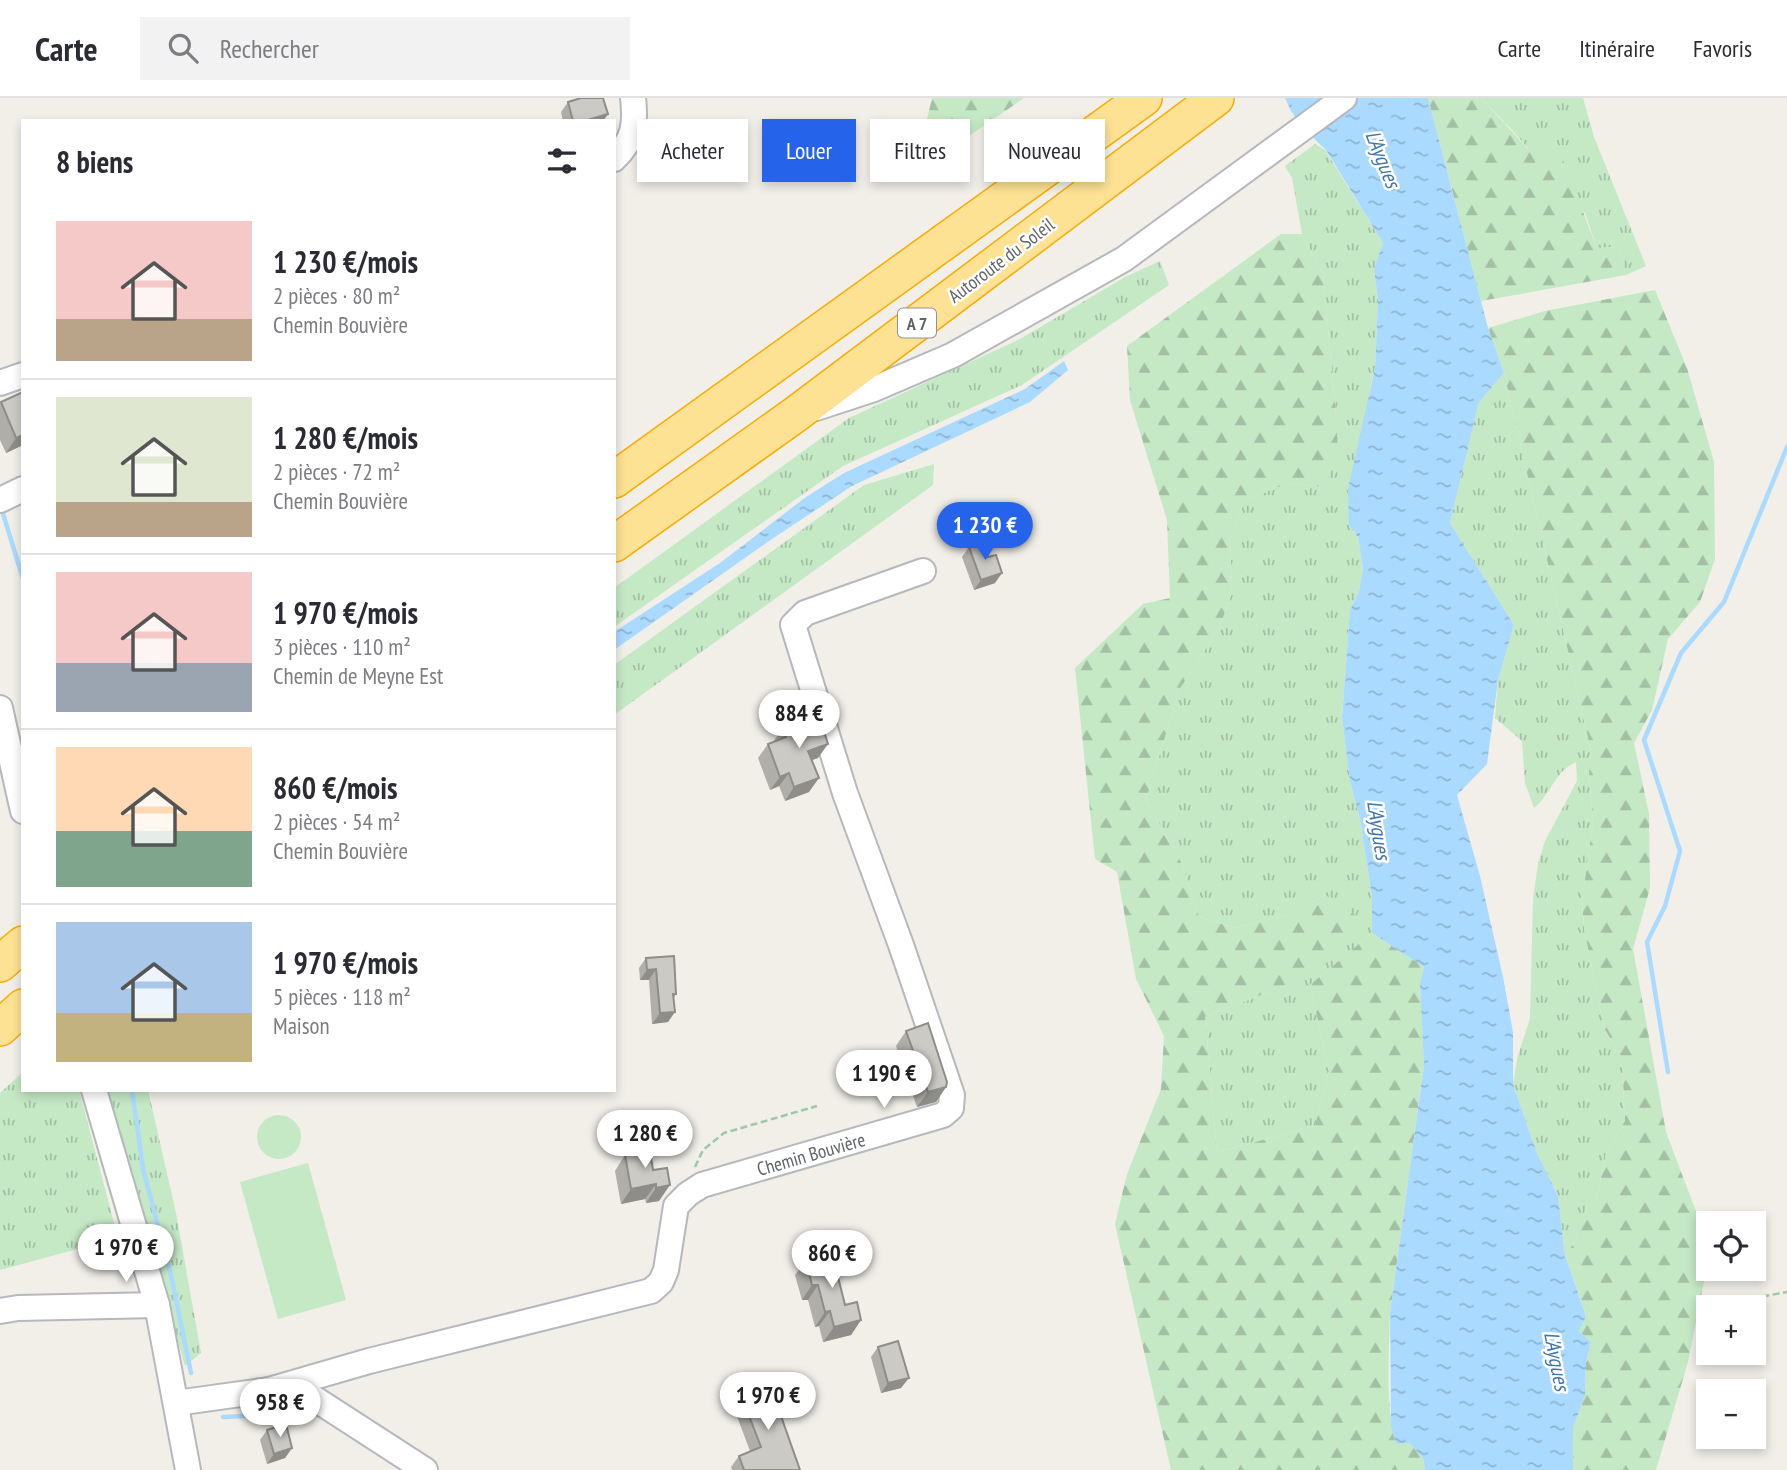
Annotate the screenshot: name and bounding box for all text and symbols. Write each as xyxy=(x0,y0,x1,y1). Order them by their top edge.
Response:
search box xyxy=(140,17,630,80)
text: Carte xyxy=(35,27,98,70)
icon: search xyxy=(164,29,202,67)
text: Rechercher xyxy=(220,32,319,65)
text: Carte xyxy=(1497,33,1541,64)
text: Itinéraire xyxy=(1579,33,1655,64)
text: Favoris xyxy=(1693,33,1752,64)
chip: Acheter xyxy=(637,119,748,182)
chip: Louer xyxy=(762,119,856,182)
chip: Filtres xyxy=(870,119,970,182)
chip: Nouveau xyxy=(984,119,1105,182)
water label: L'Aygues xyxy=(1359,126,1407,193)
text: 8 biens xyxy=(56,142,133,181)
icon: filters xyxy=(543,142,581,180)
street label: Autoroute du Soleil xyxy=(943,212,1059,308)
text: 1 230 €/mois xyxy=(273,242,418,281)
icon: home xyxy=(112,249,196,333)
text: 2 pièces · 80 m² xyxy=(273,281,400,310)
road number: A 7 xyxy=(898,308,936,338)
text: Chemin Bouvière xyxy=(273,310,408,339)
text: 1 280 €/mois xyxy=(273,418,418,457)
icon: home xyxy=(112,425,196,509)
text: 2 pièces · 72 m² xyxy=(273,457,400,486)
text: Chemin Bouvière xyxy=(273,486,408,515)
pin: 1 230 € xyxy=(920,503,1050,562)
text: 1 230 € xyxy=(953,510,1017,539)
text: 1 970 €/mois xyxy=(273,593,418,632)
icon: home xyxy=(112,600,196,684)
text: 3 pièces · 110 m² xyxy=(273,632,411,661)
text: Chemin de Meyne Est xyxy=(273,661,443,690)
pin: 884 € xyxy=(750,690,848,750)
text: 884 € xyxy=(775,698,823,727)
text: 860 €/mois xyxy=(273,768,397,807)
icon: home xyxy=(112,775,196,859)
water label: L'Aygues xyxy=(1361,799,1397,863)
text: 2 pièces · 54 m² xyxy=(273,807,400,836)
text: Chemin Bouvière xyxy=(273,836,408,865)
text: 1 970 €/mois xyxy=(273,943,418,982)
icon: home xyxy=(112,950,196,1034)
text: 5 pièces · 118 m² xyxy=(273,982,411,1011)
text: Maison xyxy=(273,1011,330,1040)
pin: 1 190 € xyxy=(819,1051,949,1110)
text: 1 190 € xyxy=(852,1058,916,1087)
pin: 1 280 € xyxy=(580,1110,710,1170)
text: 1 280 € xyxy=(613,1118,677,1147)
street label: Chemin Bouvière xyxy=(754,1127,868,1181)
map controls xyxy=(1696,1211,1766,1449)
button: locate xyxy=(1696,1211,1766,1281)
pin: 1 970 € xyxy=(61,1224,191,1284)
pin: 860 € xyxy=(783,1230,881,1290)
text: 1 970 € xyxy=(94,1232,158,1261)
text: 860 € xyxy=(808,1238,856,1267)
button: + xyxy=(1696,1295,1766,1365)
water label: L'Aygues xyxy=(1538,1329,1576,1395)
pin: 1 970 € xyxy=(703,1372,833,1432)
button: − xyxy=(1696,1379,1766,1449)
pin: 958 € xyxy=(231,1380,329,1439)
text: 1 970 € xyxy=(736,1380,800,1409)
text: 958 € xyxy=(256,1387,304,1416)

